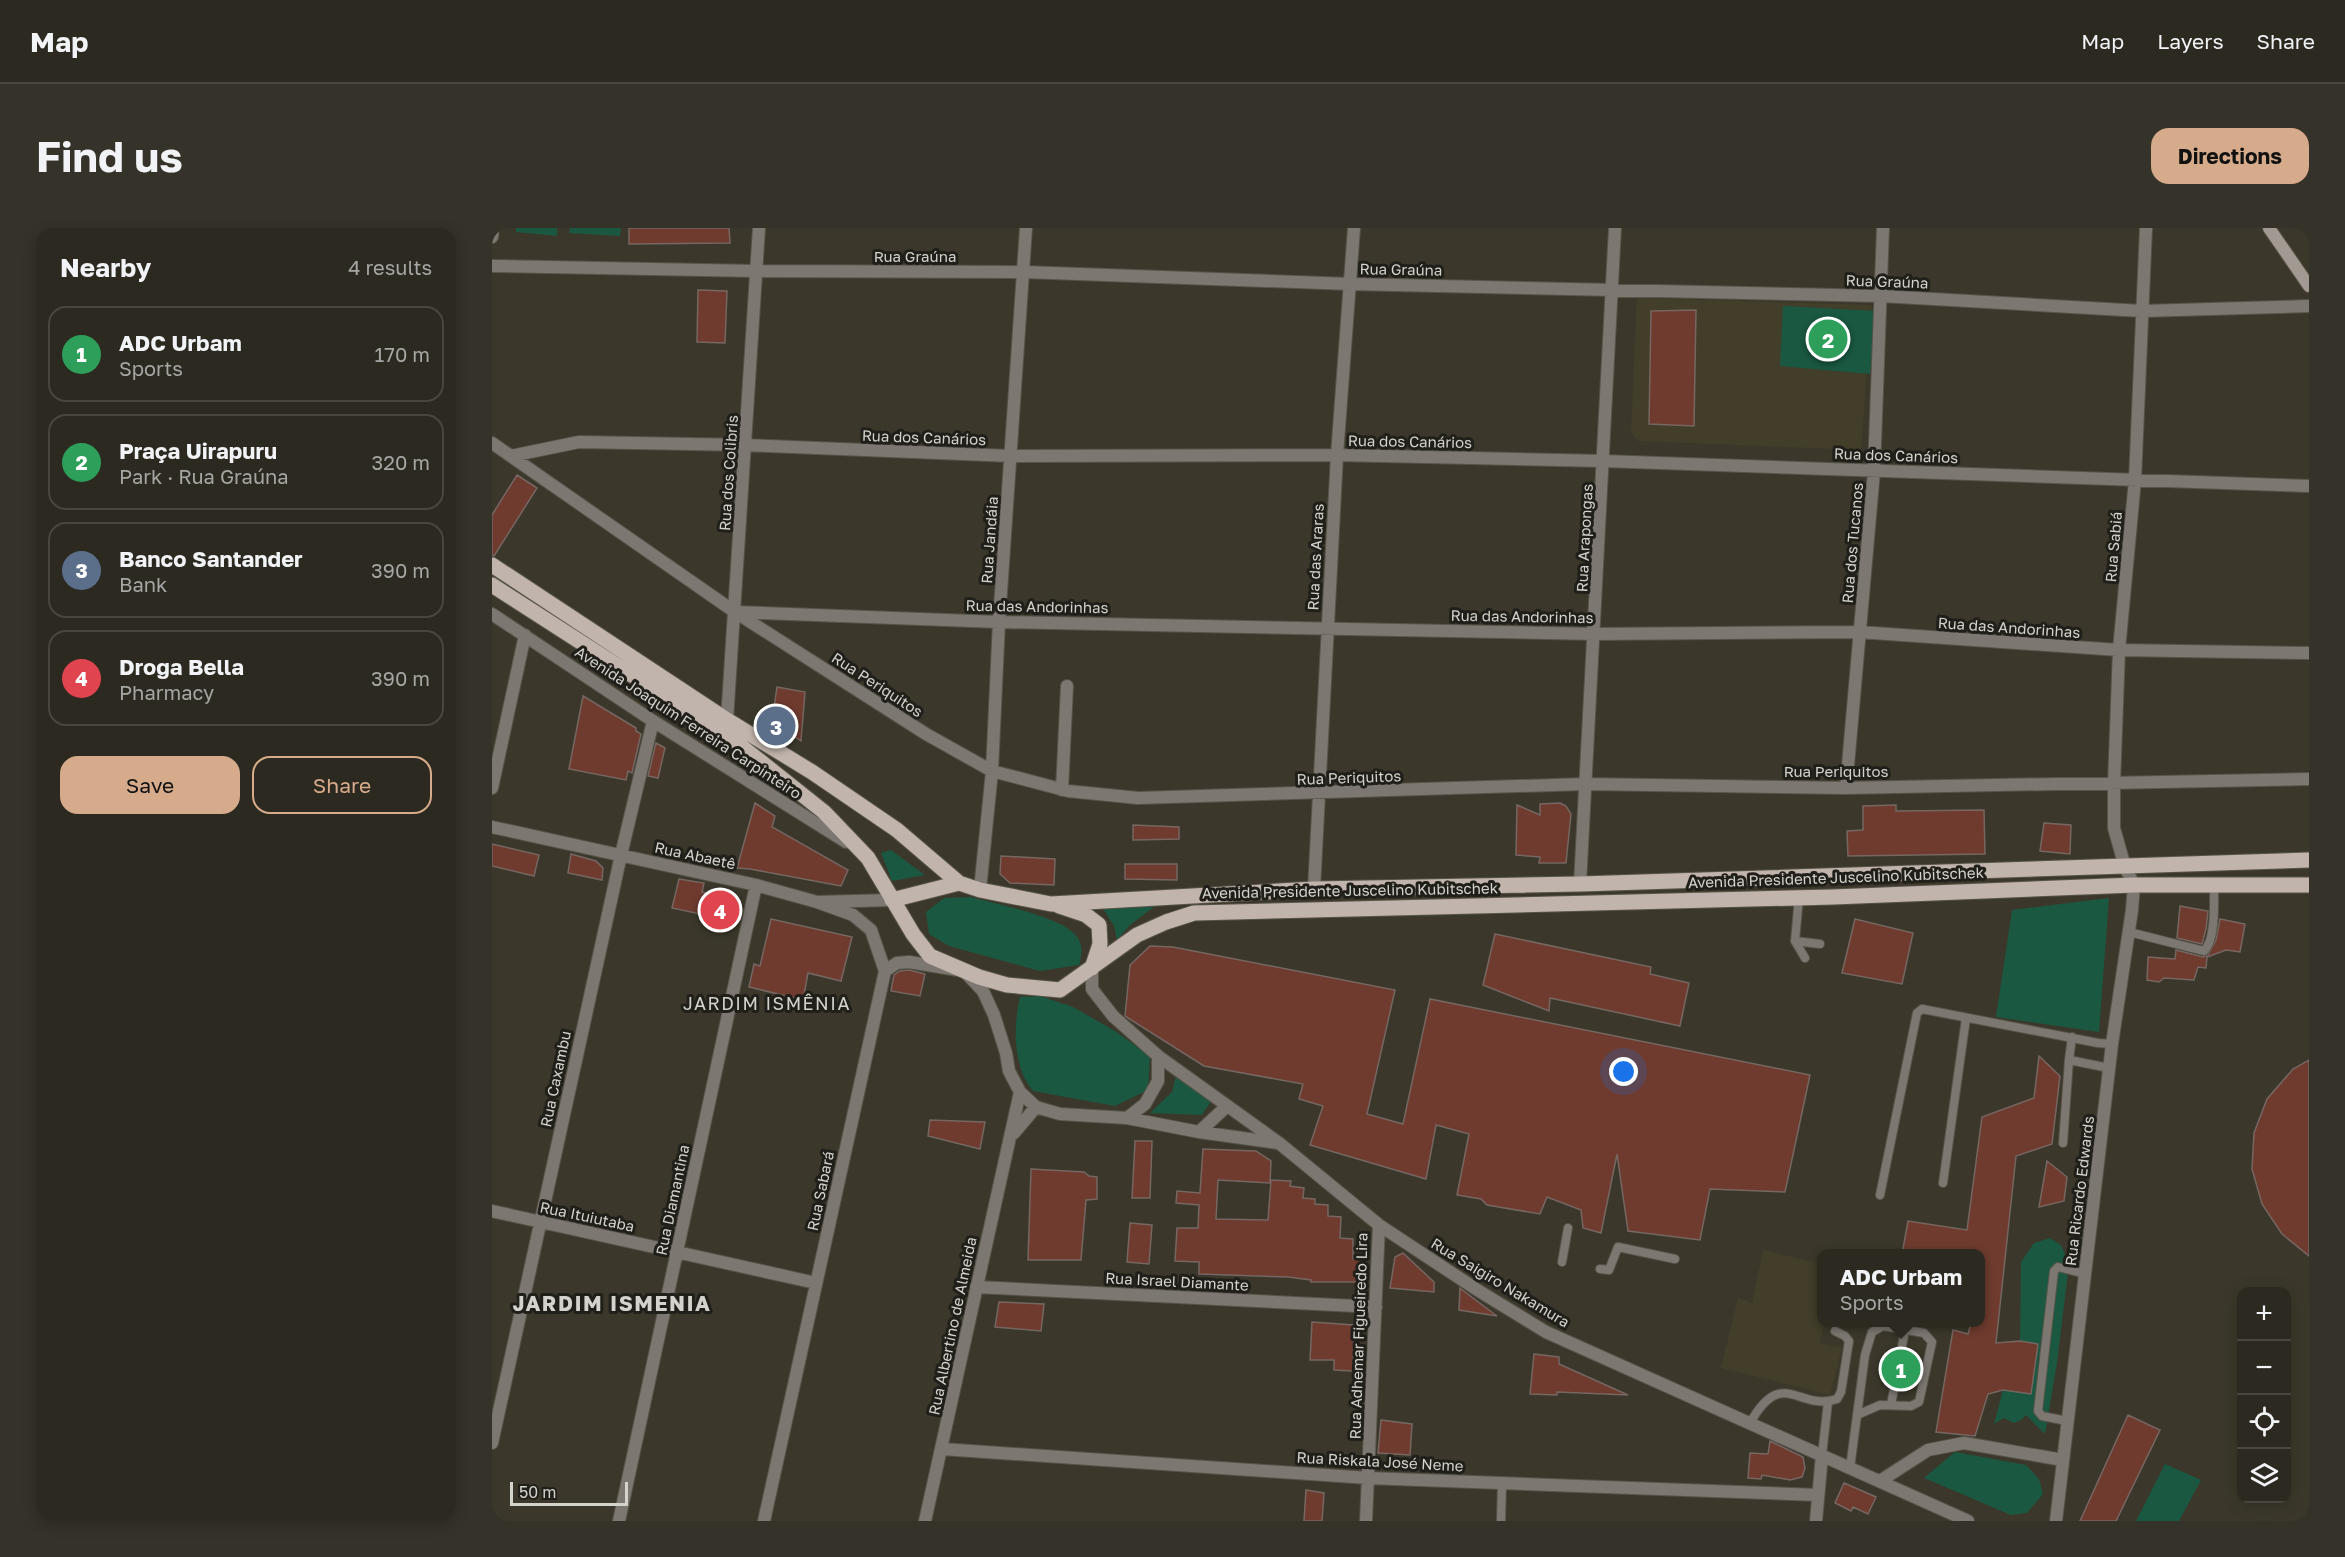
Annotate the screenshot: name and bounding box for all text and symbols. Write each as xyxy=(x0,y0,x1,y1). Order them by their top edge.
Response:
text: Map xyxy=(30,25,88,58)
text: Map xyxy=(2081,28,2124,54)
text: Layers xyxy=(2157,28,2224,54)
text: Share xyxy=(2257,28,2315,54)
button: Directions xyxy=(2151,128,2309,184)
text: Find us xyxy=(36,131,183,181)
street label: Rua Graúna xyxy=(874,247,956,265)
text: Nearby xyxy=(60,252,151,283)
text: 4 results xyxy=(348,255,432,279)
street label: Rua Graúna xyxy=(1359,259,1443,279)
street label: Rua Graúna xyxy=(1845,271,1929,291)
pin: 2 xyxy=(1808,316,1848,362)
text: ADC Urbam xyxy=(119,329,242,356)
text: 1 xyxy=(76,342,87,366)
text: 170 m xyxy=(375,342,430,366)
text: Sports xyxy=(119,356,183,380)
street label: Rua dos Colibris xyxy=(715,414,741,532)
street label: Rua dos Canários xyxy=(862,426,987,448)
street label: Rua dos Canários xyxy=(1348,431,1472,451)
text: Praça Uirapuru xyxy=(119,437,277,464)
street label: Rua dos Canários xyxy=(1834,444,1959,466)
text: 2 xyxy=(75,450,88,474)
text: 320 m xyxy=(372,450,430,474)
text: Park · Rua Graúna xyxy=(119,464,289,488)
street label: Rua dos Tucanos xyxy=(1838,482,1866,604)
street label: Rua Arapongas xyxy=(1572,483,1596,593)
street label: Rua Jandáia xyxy=(977,496,1001,584)
street label: Rua das Araras xyxy=(1303,503,1327,611)
street label: Rua Sabiá xyxy=(2101,511,2125,583)
text: Banco Santander xyxy=(119,545,303,572)
text: 3 xyxy=(75,558,88,582)
text: 390 m xyxy=(371,558,430,582)
text: Bank xyxy=(119,572,167,596)
street label: Rua das Andorinhas xyxy=(965,596,1109,616)
street label: Rua das Andorinhas xyxy=(1450,606,1594,626)
street label: Rua das Andorinhas xyxy=(1937,613,2081,641)
street label: Avenida Joaquim Ferreira Carpinteiro xyxy=(572,642,805,802)
street label: Rua Periquitos xyxy=(829,648,926,720)
text: Droga Bella xyxy=(119,653,244,680)
text: 4 xyxy=(75,666,88,690)
text: 390 m xyxy=(371,666,430,690)
text: Pharmacy xyxy=(119,680,214,704)
pin: 3 xyxy=(756,704,796,748)
button: Save xyxy=(60,756,240,814)
button: Share xyxy=(252,756,432,814)
street label: Rua Periquitos xyxy=(1784,762,1888,780)
street label: Rua Periquitos xyxy=(1296,766,1402,788)
street label: Rua Abaetê xyxy=(653,838,738,872)
street label: Avenida Presidente Juscelino Kubitschek xyxy=(1688,863,1985,891)
street label: Avenida Presidente Juscelino Kubitschek xyxy=(1202,878,1499,902)
pin: 4 xyxy=(700,888,740,932)
district label: JARDIM ISMÊNIA xyxy=(683,992,851,1014)
street label: Rua Caxambu xyxy=(536,1029,574,1129)
your location xyxy=(1609,1057,1638,1086)
street label: Rua Ricardo Edwards xyxy=(2061,1115,2097,1267)
street label: Rua Diamantina xyxy=(651,1143,693,1257)
street label: Rua Sabará xyxy=(803,1149,837,1232)
street label: Rua Ituiutaba xyxy=(538,1197,636,1235)
street label: Rua Adhemar Figueiredo Lira xyxy=(1345,1232,1371,1440)
street label: Rua Saigiro Nakamura xyxy=(1428,1234,1573,1331)
street label: Rua Albertino de Almeida xyxy=(924,1235,980,1417)
popup xyxy=(1817,1249,1985,1327)
text: ADC Urbam xyxy=(1840,1263,1962,1290)
street label: Rua Israel Diamante xyxy=(1105,1268,1250,1294)
map controls xyxy=(2237,1287,2291,1503)
button: + xyxy=(2237,1287,2291,1341)
district label: JARDIM ISMENIA xyxy=(512,1290,712,1316)
text: Sports xyxy=(1840,1290,1904,1314)
button: − xyxy=(2237,1341,2291,1395)
pin: 1 xyxy=(1882,1346,1920,1392)
button: locate xyxy=(2237,1395,2291,1449)
street label: Rua Riskala José Neme xyxy=(1296,1448,1464,1474)
button: layers xyxy=(2237,1449,2291,1503)
scale bar xyxy=(510,1479,628,1506)
text: 50 m xyxy=(519,1482,556,1502)

